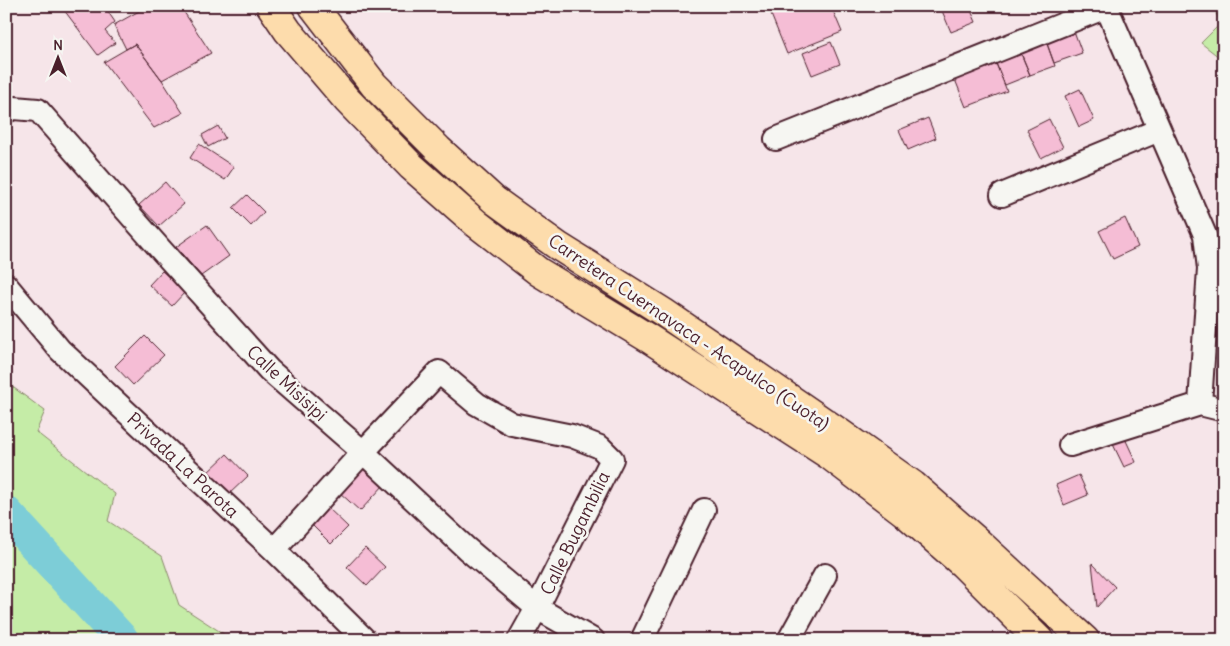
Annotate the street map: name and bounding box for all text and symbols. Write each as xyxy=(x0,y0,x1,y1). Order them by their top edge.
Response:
north arrow xyxy=(32,32,82,82)
text: N xyxy=(53,36,63,54)
street label: Carretera Cuernavaca - Acapulco (Cuota) xyxy=(544,229,834,435)
street label: Calle Misisipi xyxy=(242,340,332,426)
street label: Privada La Parota xyxy=(122,407,244,523)
street label: Calle Bugambilia xyxy=(535,467,615,599)

